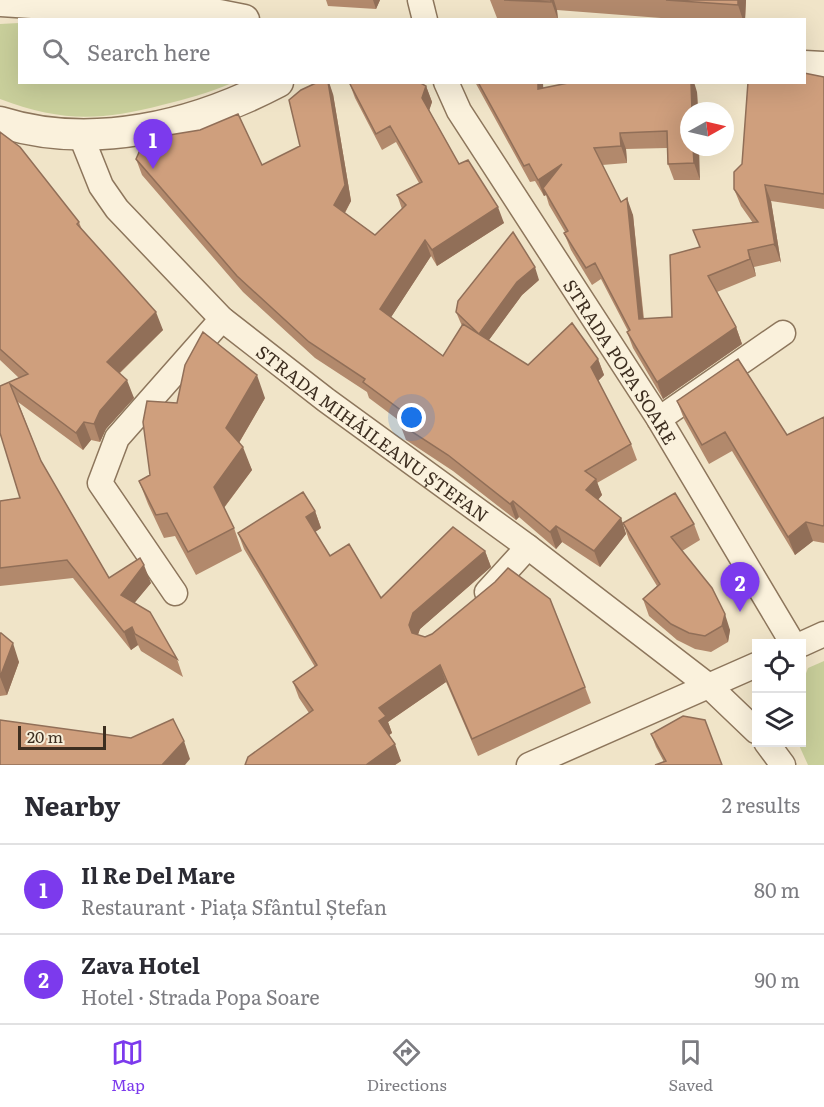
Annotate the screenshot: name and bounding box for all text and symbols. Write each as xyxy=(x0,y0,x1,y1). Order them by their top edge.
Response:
search box xyxy=(18,18,806,84)
icon: search xyxy=(39,35,72,68)
text: Search here xyxy=(87,35,210,68)
north arrow xyxy=(680,102,734,156)
pin: 1 xyxy=(134,120,172,169)
street label: STRADA POPA SOARE xyxy=(558,273,684,449)
street label: STRADA MIHĂILEANU ȘTEFAN xyxy=(251,338,495,528)
your location xyxy=(397,403,426,432)
pin: 2 xyxy=(720,562,760,612)
map controls xyxy=(752,639,806,747)
button: locate xyxy=(752,639,806,693)
button: layers xyxy=(752,693,806,747)
scale bar xyxy=(18,723,106,750)
text: 20 m xyxy=(27,724,63,748)
text: Nearby xyxy=(24,785,120,824)
text: 2 results xyxy=(722,789,800,819)
text: Il Re Del Mare xyxy=(81,858,235,891)
text: 1 xyxy=(39,874,48,904)
text: 80 m xyxy=(754,874,800,904)
text: Restaurant · Piața Sfântul Ștefan xyxy=(81,891,387,921)
text: Zava Hotel xyxy=(81,948,200,981)
text: 2 xyxy=(38,964,49,994)
text: 90 m xyxy=(755,964,800,994)
text: Hotel · Strada Popa Soare xyxy=(81,981,320,1011)
tab: Map xyxy=(111,1036,145,1096)
tab: Directions xyxy=(367,1036,447,1096)
tab: Saved xyxy=(669,1036,713,1096)

